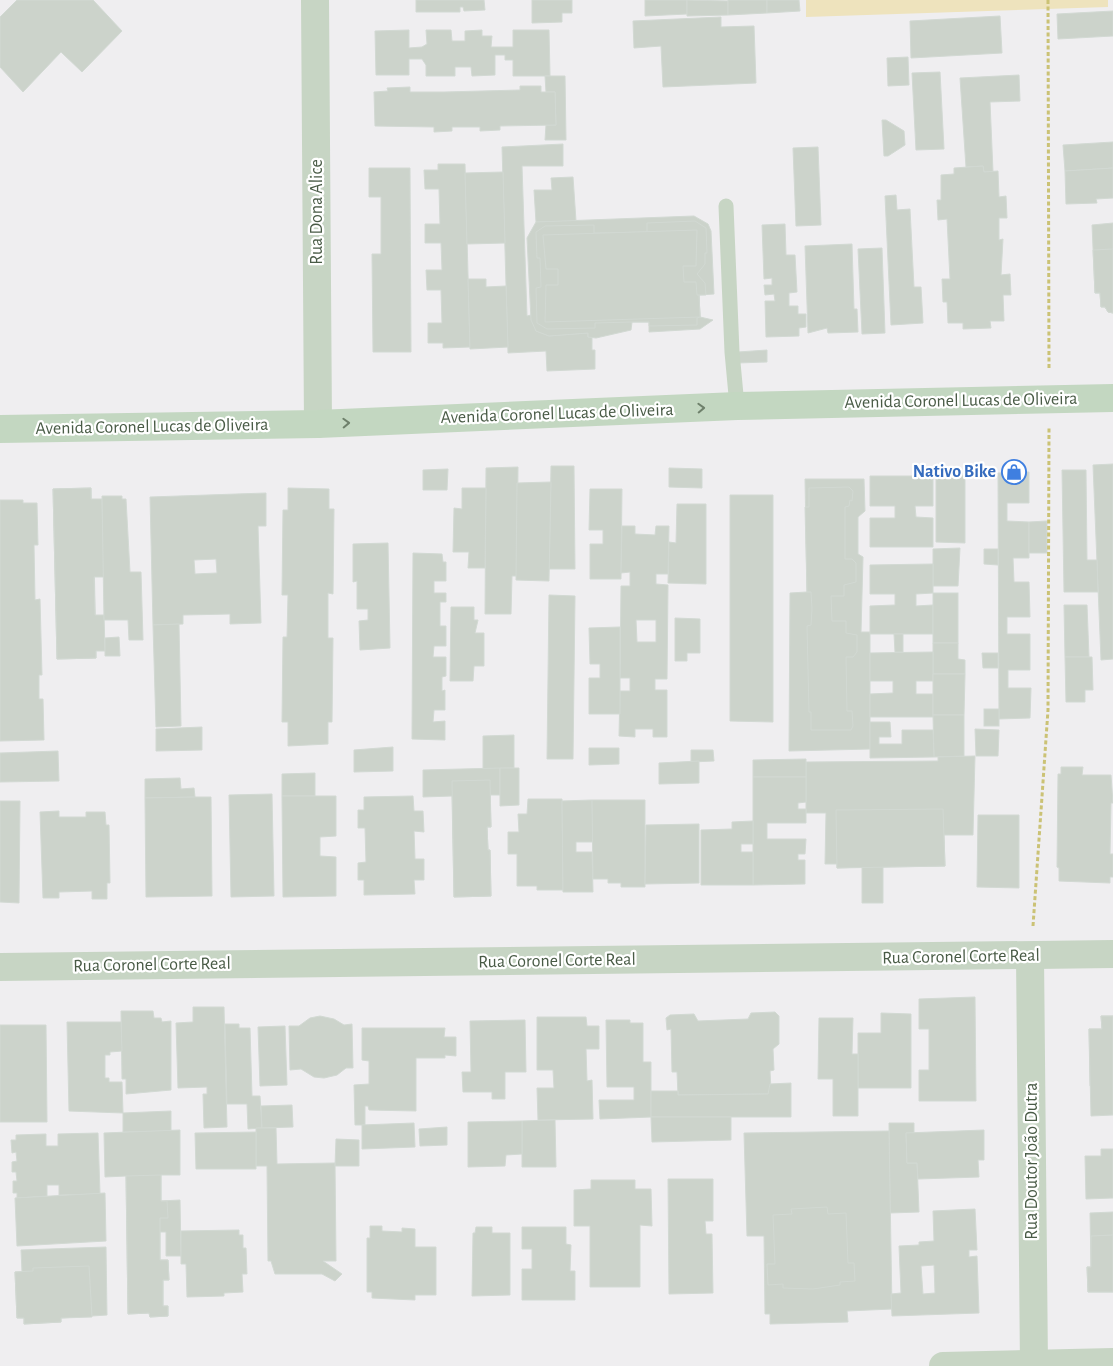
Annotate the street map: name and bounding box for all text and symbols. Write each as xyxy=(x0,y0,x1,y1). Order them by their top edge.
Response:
street label: Rua Dona Alice xyxy=(308,159,326,265)
street label: Avenida Coronel Lucas de Oliveira xyxy=(844,390,1078,412)
street label: Avenida Coronel Lucas de Oliveira xyxy=(440,401,674,427)
one-way arrow xyxy=(697,402,705,413)
street label: Avenida Coronel Lucas de Oliveira xyxy=(35,416,269,438)
one-way arrow xyxy=(342,418,350,428)
shop icon: Nativo Bike xyxy=(1001,459,1027,485)
place label: Nativo Bike xyxy=(913,463,996,481)
street label: Rua Coronel Corte Real xyxy=(882,947,1040,967)
street label: Rua Coronel Corte Real xyxy=(478,951,636,971)
street label: Rua Coronel Corte Real xyxy=(73,955,231,975)
street label: Rua Doutor João Dutra xyxy=(1023,1082,1041,1240)

